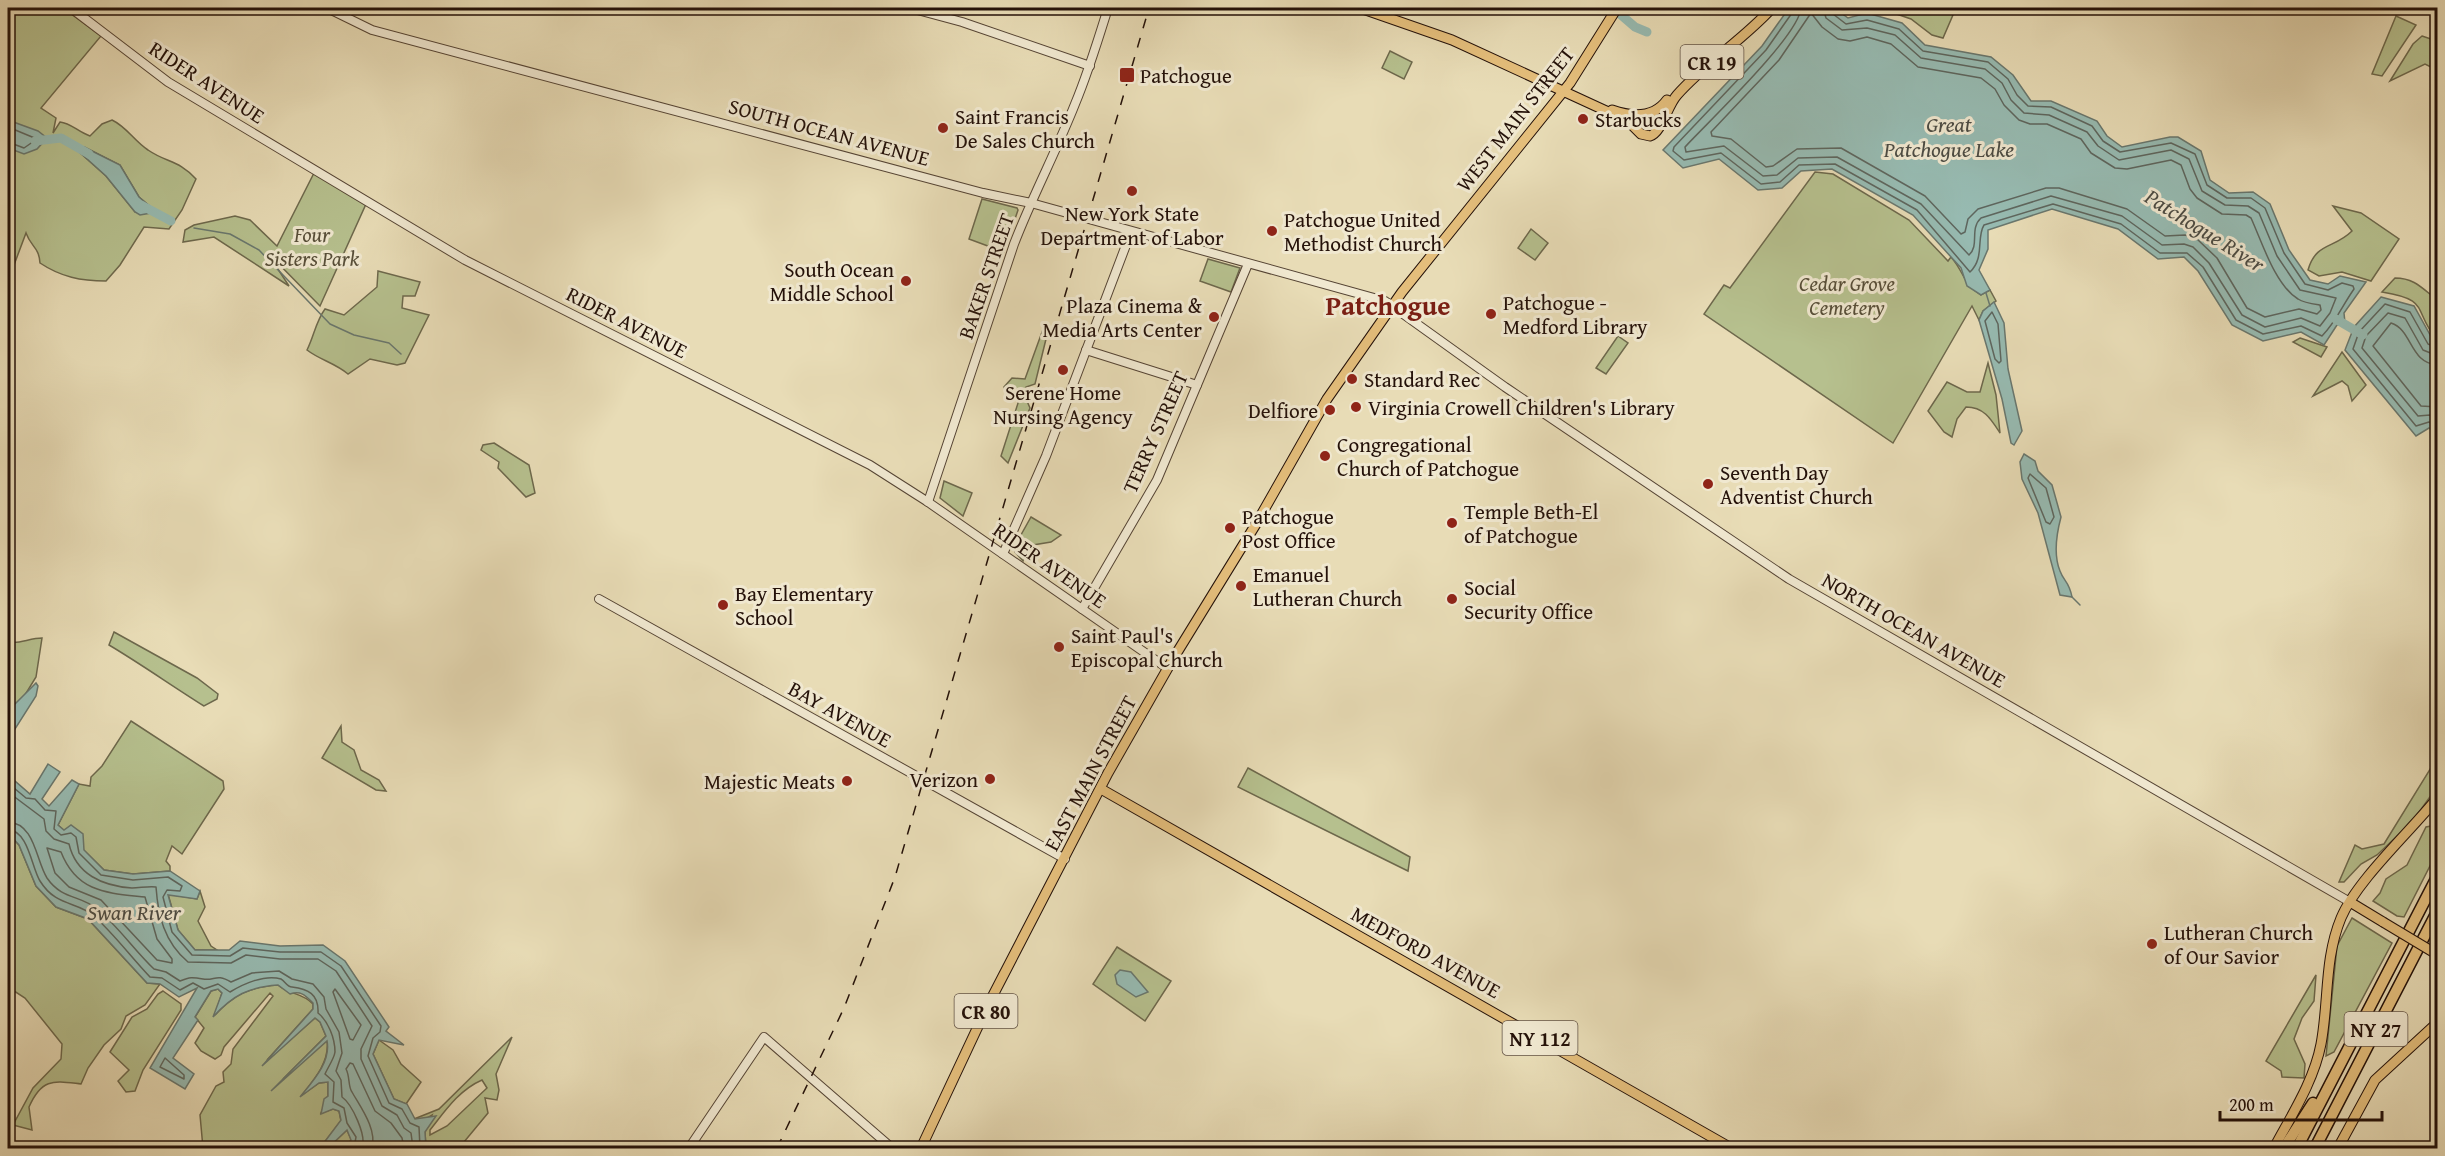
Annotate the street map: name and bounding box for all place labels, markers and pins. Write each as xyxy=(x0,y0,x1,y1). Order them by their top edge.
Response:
place label: Patchogue xyxy=(1140,60,1232,91)
marker: Patchogue xyxy=(1118,66,1136,84)
place label: Saint Francis De Sales Church xyxy=(955,101,1095,156)
place label: Starbucks xyxy=(1595,104,1681,135)
marker: Starbucks xyxy=(1576,112,1590,126)
marker: Saint Francis De Sales Church xyxy=(936,121,950,135)
marker: New York State Department of Labor xyxy=(1125,184,1139,198)
place label: New York State Department of Labor xyxy=(1040,198,1224,253)
place label: Patchogue United Methodist Church xyxy=(1284,204,1442,259)
marker: Patchogue United Methodist Church xyxy=(1265,224,1279,238)
place label: South Ocean Middle School xyxy=(770,254,894,309)
marker: South Ocean Middle School xyxy=(899,274,913,288)
place label: Patchogue - Medford Library xyxy=(1503,287,1648,342)
place label: Plaza Cinema & Media Arts Center xyxy=(1043,290,1203,345)
marker: Patchogue - Medford Library xyxy=(1484,307,1498,321)
marker: Plaza Cinema & Media Arts Center xyxy=(1207,310,1221,324)
marker: Serene Home Nursing Agency xyxy=(1056,363,1070,377)
place label: Standard Rec xyxy=(1364,364,1480,395)
marker: Standard Rec xyxy=(1345,372,1359,386)
place label: Serene Home Nursing Agency xyxy=(993,377,1133,432)
place label: Virginia Crowell Children's Library xyxy=(1368,392,1675,423)
place label: Delfiore xyxy=(1248,395,1318,426)
marker: Virginia Crowell Children's Library xyxy=(1349,400,1363,414)
marker: Delfiore xyxy=(1323,403,1337,417)
place label: Congregational Church of Patchogue xyxy=(1337,429,1519,484)
marker: Congregational Church of Patchogue xyxy=(1318,449,1332,463)
place label: Seventh Day Adventist Church xyxy=(1720,457,1873,512)
marker: Seventh Day Adventist Church xyxy=(1701,477,1715,491)
place label: Temple Beth-El of Patchogue xyxy=(1464,496,1598,551)
place label: Patchogue Post Office xyxy=(1242,501,1336,556)
marker: Temple Beth-El of Patchogue xyxy=(1445,516,1459,530)
marker: Patchogue Post Office xyxy=(1223,521,1237,535)
place label: Emanuel Lutheran Church xyxy=(1253,559,1402,614)
place label: Social Security Office xyxy=(1464,572,1593,627)
place label: Bay Elementary School xyxy=(735,578,874,633)
marker: Emanuel Lutheran Church xyxy=(1234,579,1248,593)
marker: Social Security Office xyxy=(1445,592,1459,606)
marker: Bay Elementary School xyxy=(716,598,730,612)
place label: Saint Paul's Episcopal Church xyxy=(1071,620,1223,675)
marker: Saint Paul's Episcopal Church xyxy=(1052,640,1066,654)
place label: Verizon xyxy=(909,764,978,795)
place label: Majestic Meats xyxy=(704,766,835,797)
marker: Verizon xyxy=(983,772,997,786)
marker: Majestic Meats xyxy=(840,774,854,788)
place label: Lutheran Church of Our Savior xyxy=(2164,917,2313,972)
marker: Lutheran Church of Our Savior xyxy=(2145,937,2159,951)

